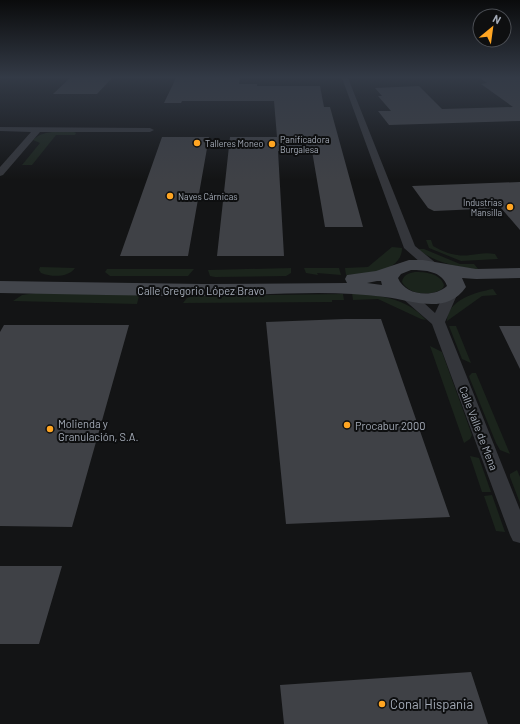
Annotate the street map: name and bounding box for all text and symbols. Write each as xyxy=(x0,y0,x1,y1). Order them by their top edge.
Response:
north arrow xyxy=(472,8,512,48)
text: N xyxy=(491,11,503,26)
place label: Panificadora Burgalesa xyxy=(280,134,330,155)
marker: Talleres Moneo xyxy=(192,138,202,148)
place label: Talleres Moneo xyxy=(205,138,264,149)
marker: Panificadora Burgalesa xyxy=(267,139,277,149)
marker: Naves Cárnicas xyxy=(165,191,175,201)
place label: Naves Cárnicas xyxy=(178,191,238,202)
place label: Industrias Mansilla xyxy=(463,197,502,218)
marker: Industrias Mansilla xyxy=(505,202,515,212)
street label: Calle Gregorio López Bravo xyxy=(137,284,265,297)
street label: Calle Valle de Mena xyxy=(457,384,501,472)
place label: Molienda y Granulación, S.A. xyxy=(58,417,139,443)
place label: Procabur 2000 xyxy=(355,419,425,432)
marker: Procabur 2000 xyxy=(342,420,352,430)
marker: Molienda y Granulación, S.A. xyxy=(45,424,55,434)
place label: Conal Hispania xyxy=(390,696,473,712)
marker: Conal Hispania xyxy=(377,699,387,709)

